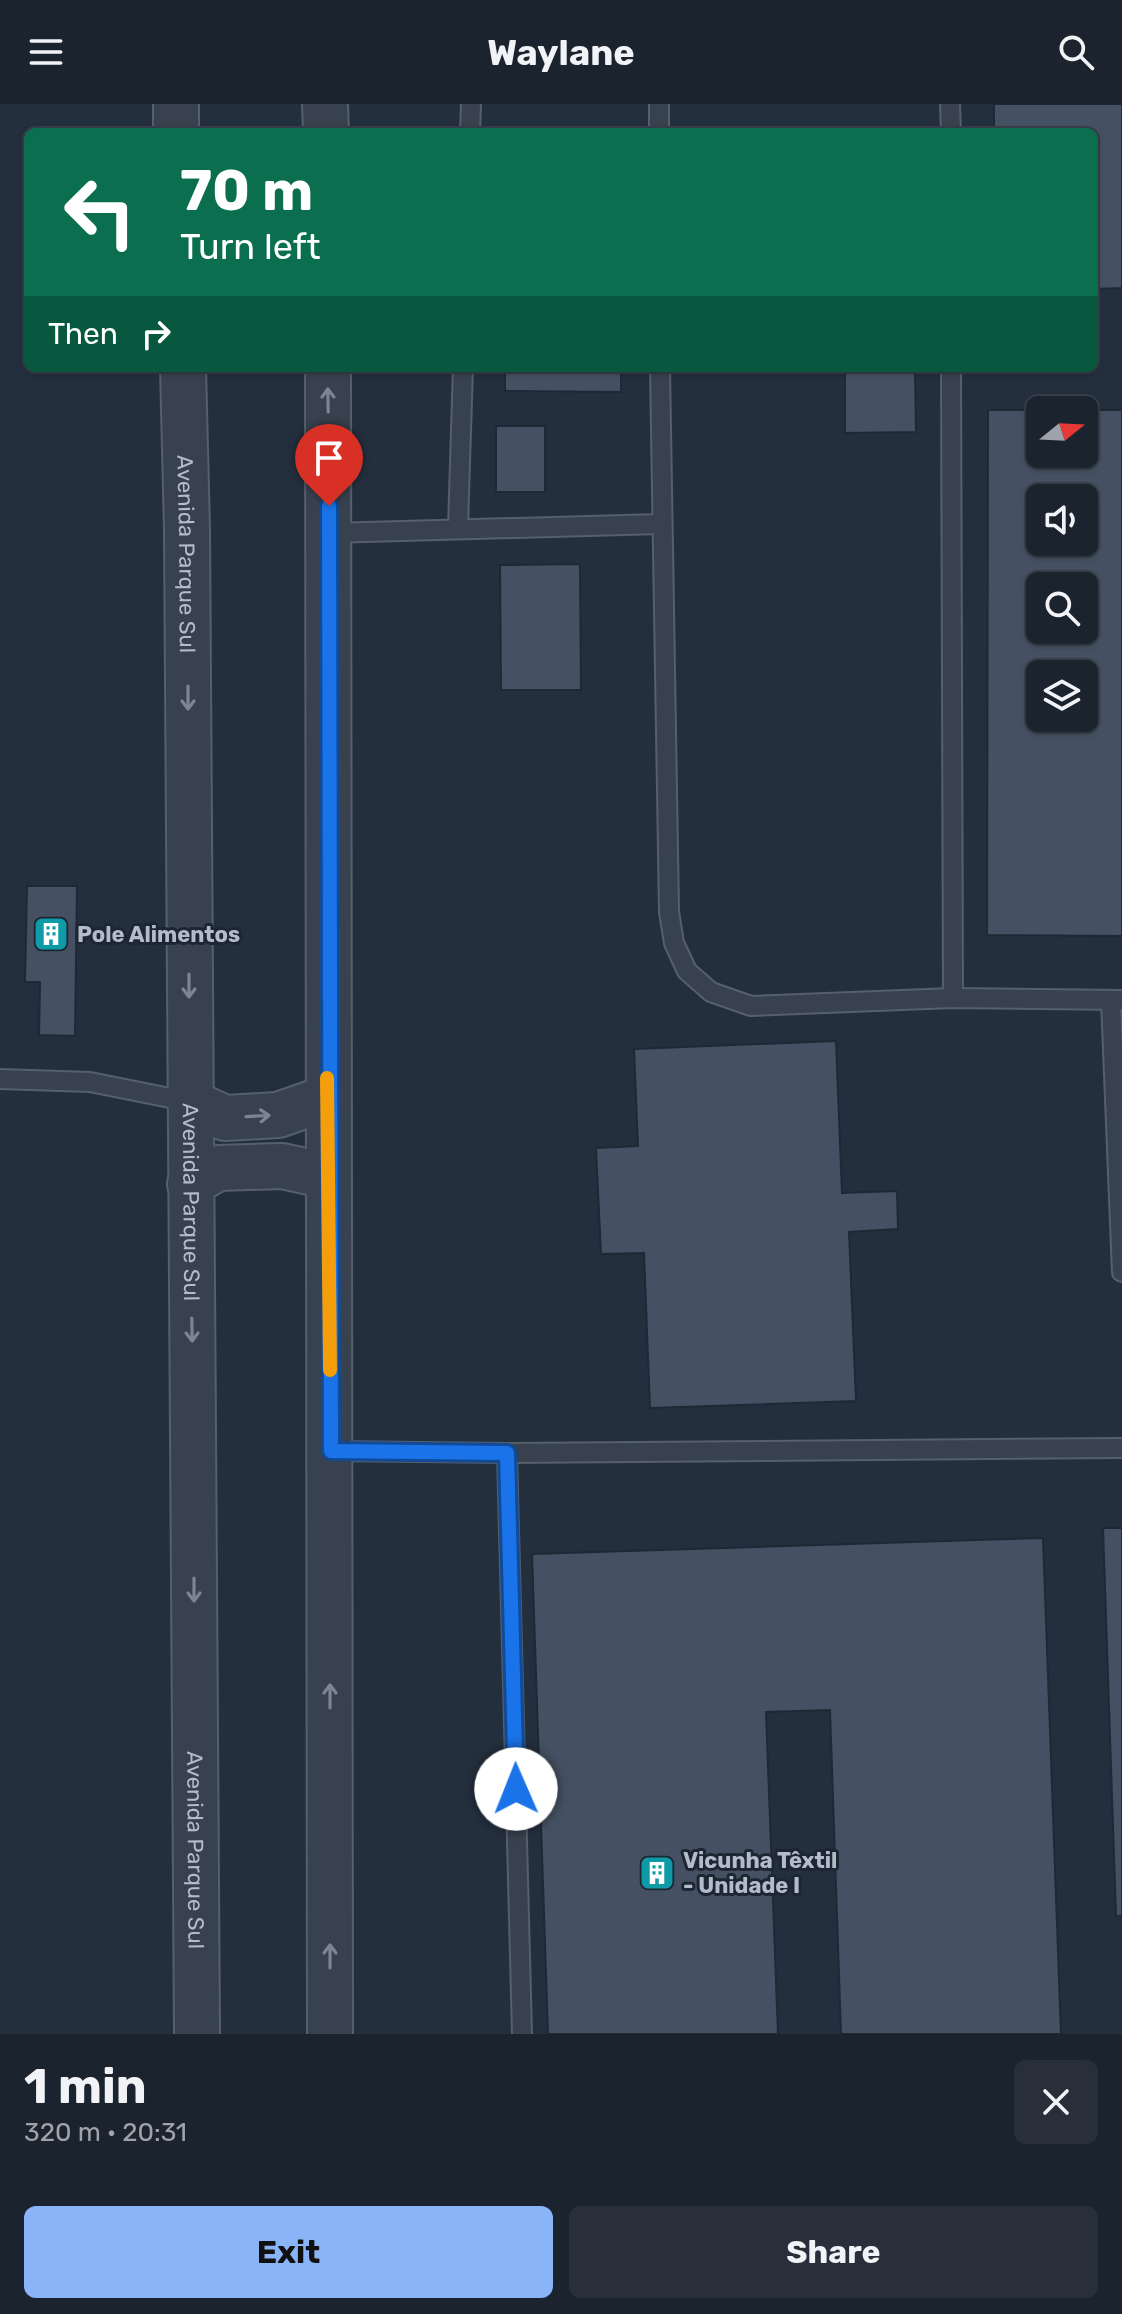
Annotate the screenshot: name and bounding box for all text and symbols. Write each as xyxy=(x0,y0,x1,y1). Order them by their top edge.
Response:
icon: menu xyxy=(24,30,68,74)
icon: search xyxy=(1054,30,1098,74)
text: Waylane xyxy=(487,31,635,74)
text: 70 m xyxy=(180,158,313,224)
icon: left xyxy=(48,160,152,264)
text: Turn left xyxy=(180,225,321,268)
icon: right xyxy=(134,312,178,356)
text: Then xyxy=(48,316,118,352)
one-way arrow xyxy=(320,387,336,414)
north arrow xyxy=(1026,396,1098,468)
map controls xyxy=(1026,396,1098,732)
pin xyxy=(295,424,363,506)
icon: arrive xyxy=(307,436,351,480)
street label: Avenida Parque Sul xyxy=(172,455,201,653)
button: sound xyxy=(1026,484,1098,556)
button: search xyxy=(1026,572,1098,644)
button: layers xyxy=(1026,660,1098,732)
one-way arrow xyxy=(180,684,196,711)
building icon: Pole Alimentos xyxy=(32,915,70,953)
place label: Pole Alimentos xyxy=(77,921,240,948)
one-way arrow xyxy=(181,972,197,999)
street label: Avenida Parque Sul xyxy=(177,1103,206,1301)
one-way arrow xyxy=(244,1109,271,1124)
one-way arrow xyxy=(184,1316,200,1343)
one-way arrow xyxy=(186,1576,202,1603)
one-way arrow xyxy=(322,1683,338,1710)
position arrow xyxy=(474,1747,558,1831)
street label: Avenida Parque Sul xyxy=(182,1751,210,1949)
place label: Vicunha Têxtil - Unidade I xyxy=(683,1847,837,1899)
building icon: Vicunha Têxtil - Unidade I xyxy=(638,1854,676,1892)
one-way arrow xyxy=(322,1943,338,1970)
text: 1 min xyxy=(24,2058,147,2115)
button: close xyxy=(1014,2060,1098,2144)
text: 320 m · 20:31 xyxy=(24,2117,187,2148)
button: Exit xyxy=(24,2206,553,2298)
button: Share xyxy=(569,2206,1098,2298)

